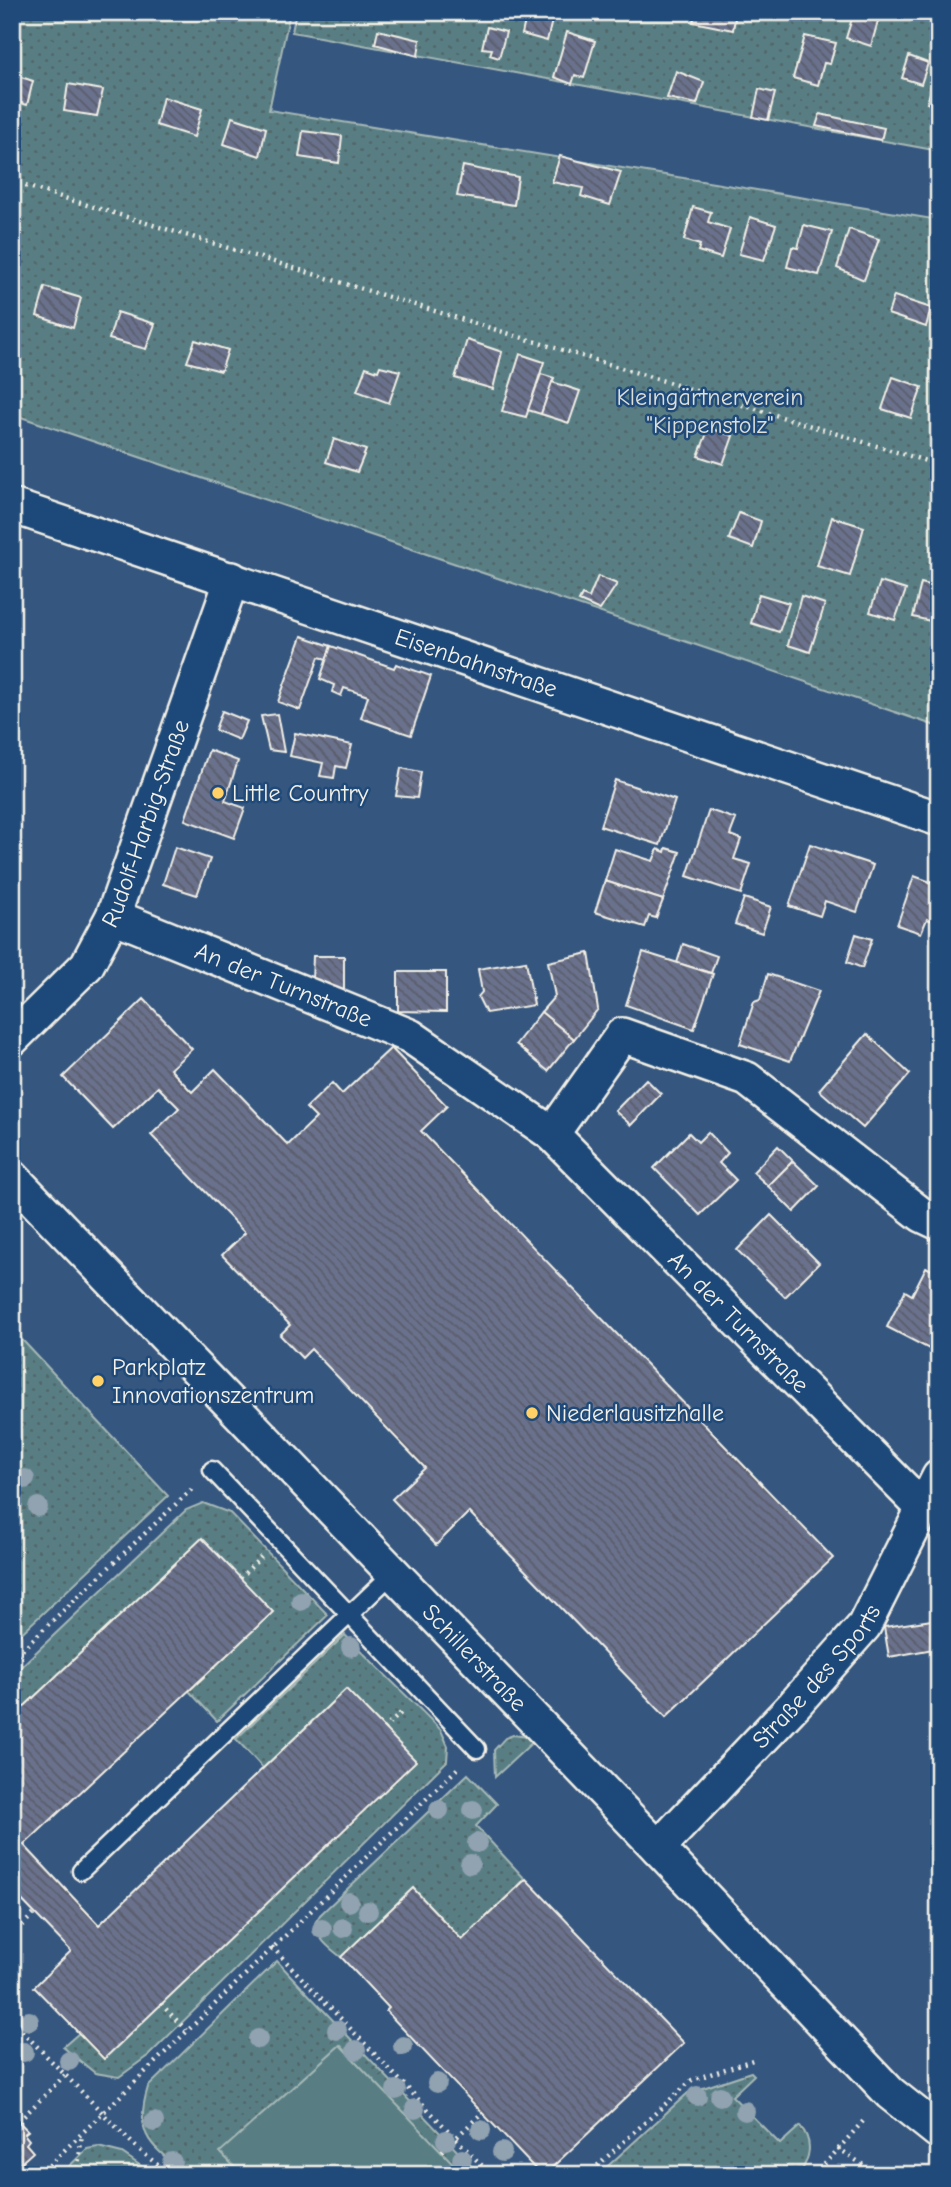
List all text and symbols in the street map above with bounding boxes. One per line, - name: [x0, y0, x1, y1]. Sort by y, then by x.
- park label: Kleingärtnerverein "Kippenstolz": [616, 383, 804, 439]
- street label: Eisenbahnstraße: [391, 622, 561, 703]
- street label: Rudolf-Harbig-Straße: [96, 716, 195, 932]
- place label: Little Country: [232, 779, 369, 807]
- marker: Little Country: [210, 785, 226, 801]
- street label: An der Turnstraße: [191, 937, 376, 1033]
- street label: An der Turnstraße: [663, 1246, 815, 1399]
- place label: Parkplatz Innovationszentrum: [112, 1353, 314, 1409]
- marker: Parkplatz Innovationszentrum: [90, 1373, 106, 1389]
- place label: Niederlausitzhalle: [546, 1399, 724, 1427]
- marker: Niederlausitzhalle: [524, 1405, 540, 1421]
- street label: Schillerstraße: [417, 1598, 533, 1717]
- street label: Straße des Sports: [746, 1600, 886, 1754]

